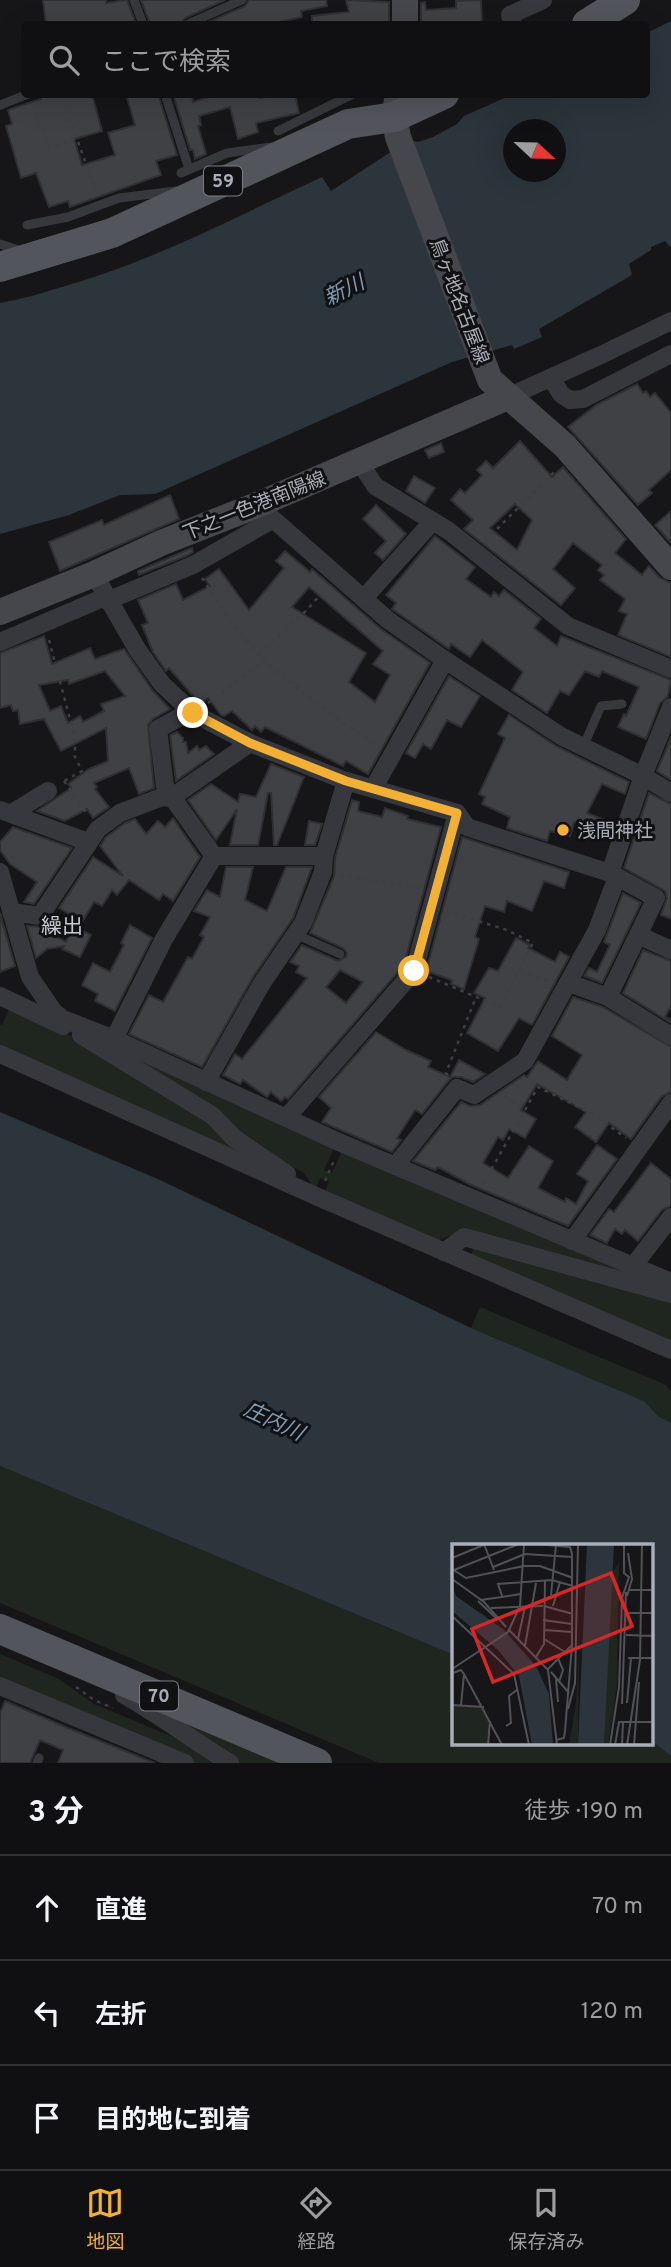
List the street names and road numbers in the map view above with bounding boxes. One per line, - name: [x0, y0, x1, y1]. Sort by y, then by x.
- road number: 59: [204, 166, 242, 196]
- street label: 鳥ヶ地名古屋線: [423, 235, 493, 368]
- street label: 下之一色港南陽線: [180, 467, 330, 546]
- road number: 70: [140, 1681, 178, 1710]

